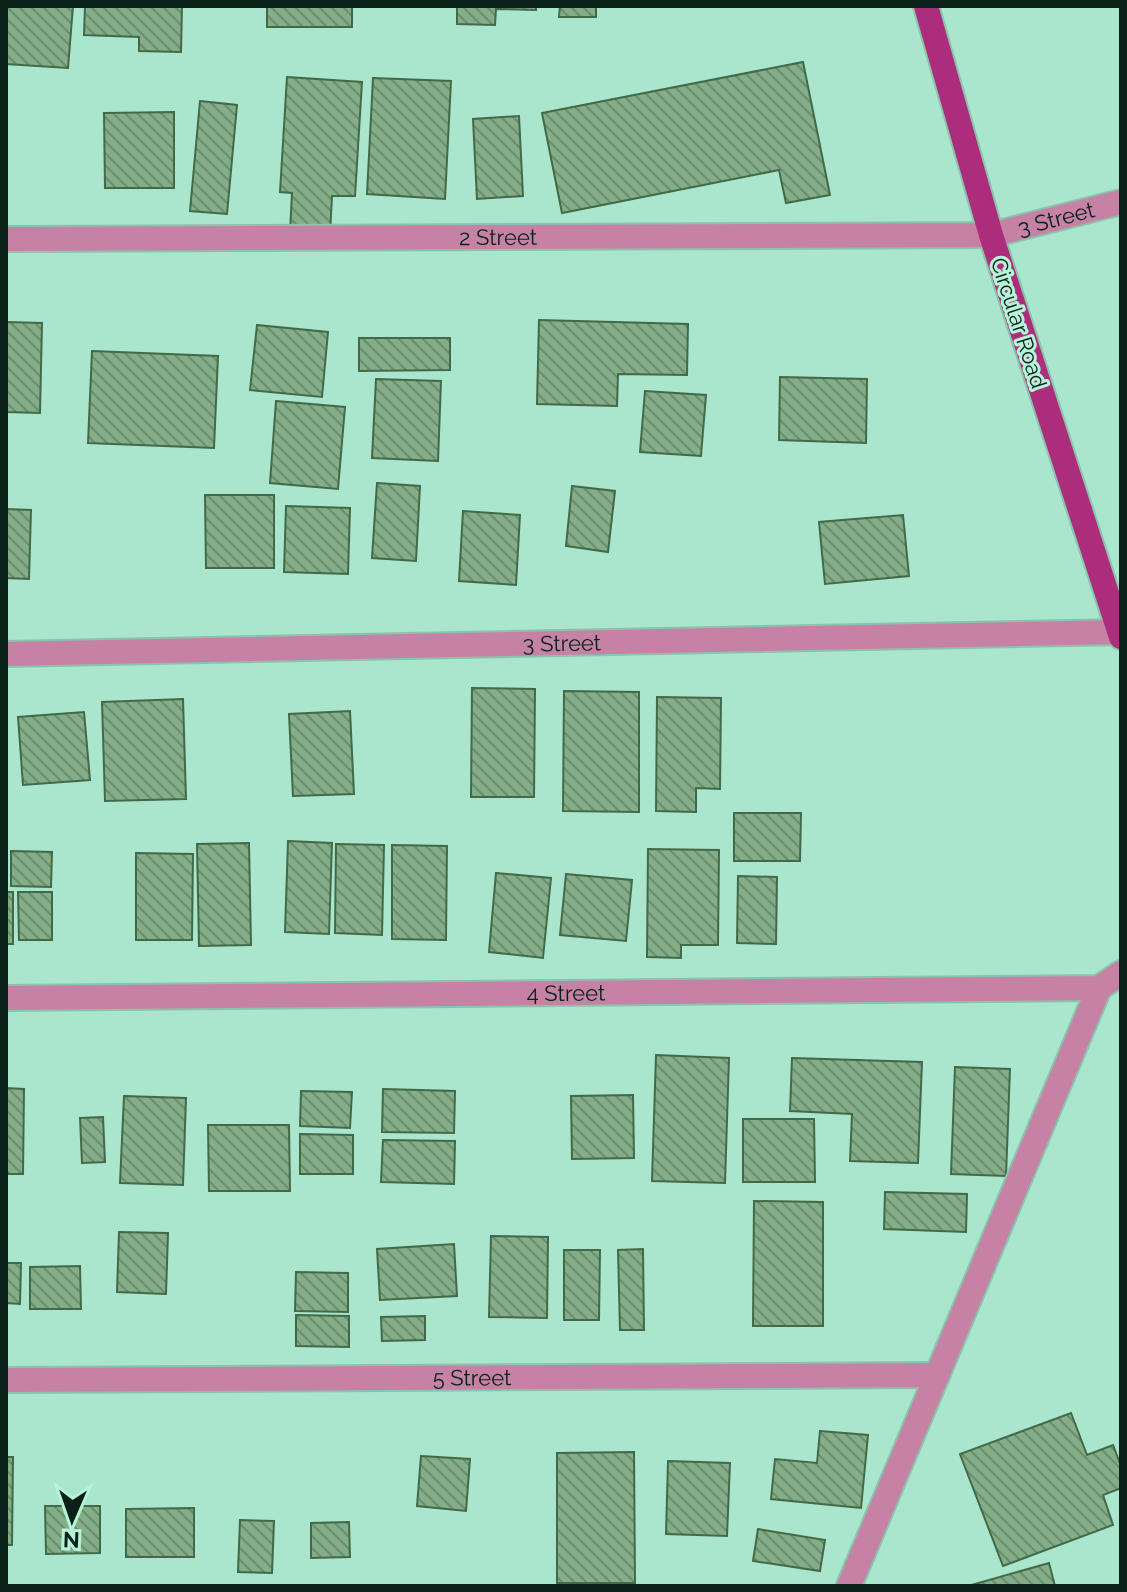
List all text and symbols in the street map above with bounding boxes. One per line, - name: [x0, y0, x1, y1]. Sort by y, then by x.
- street label: 3 Street: [1015, 196, 1098, 241]
- street label: 2 Street: [459, 224, 538, 250]
- street label: Circular Road: [986, 254, 1052, 392]
- street label: 3 Street: [522, 629, 602, 657]
- street label: 4 Street: [527, 980, 606, 1006]
- street label: 5 Street: [433, 1364, 512, 1391]
- north arrow: [32, 1480, 112, 1560]
- text: N: [62, 1527, 80, 1553]

